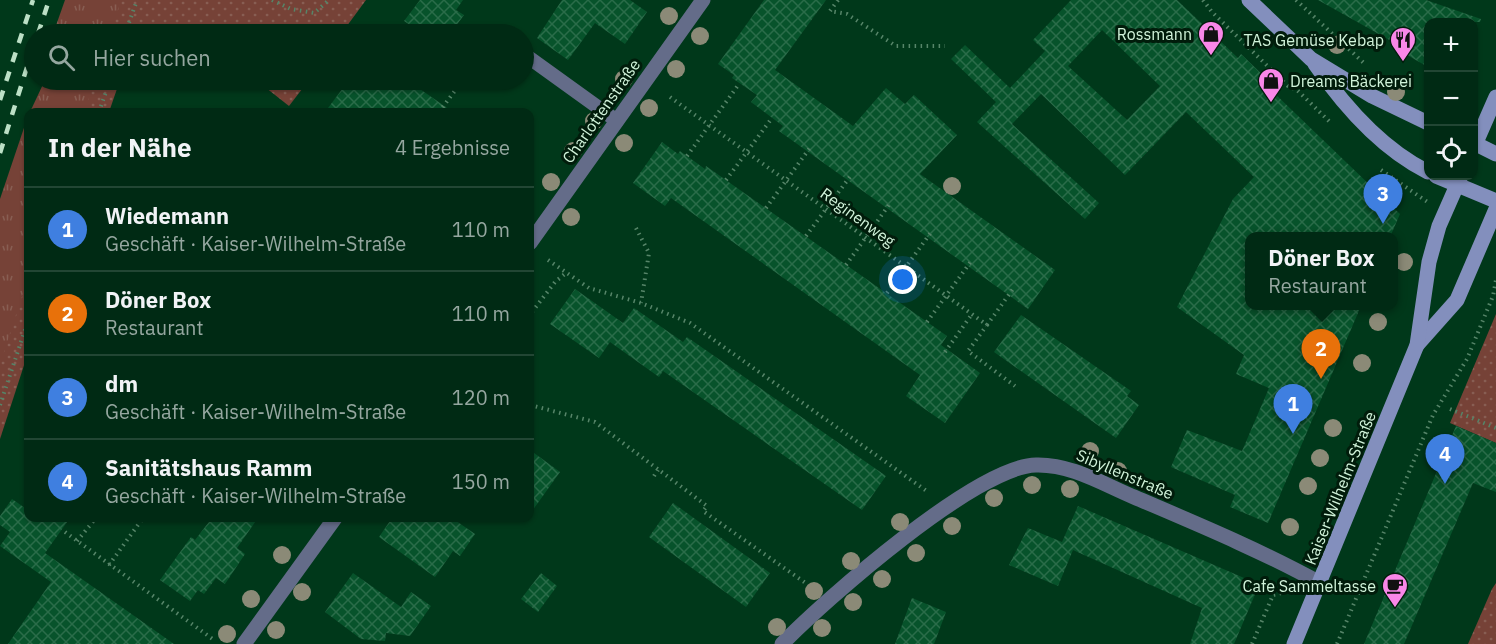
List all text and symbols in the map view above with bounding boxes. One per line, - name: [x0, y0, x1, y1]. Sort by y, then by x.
- map controls: [1424, 18, 1478, 180]
- button: +: [1424, 18, 1478, 72]
- shop icon: Rossmann: [1196, 19, 1226, 57]
- search box: [24, 24, 534, 90]
- place label: Rossmann: [1117, 24, 1192, 44]
- restaurant icon: TAS Gemüse Kebap: [1388, 25, 1418, 63]
- place label: TAS Gemüse Kebap: [1244, 30, 1384, 50]
- icon: search: [45, 41, 78, 74]
- text: Hier suchen: [93, 43, 211, 72]
- street label: Charlottenstraße: [558, 55, 644, 167]
- shop icon: Dreams Bäckerei: [1256, 66, 1286, 104]
- place label: Dreams Bäckerei: [1290, 71, 1412, 91]
- button: −: [1424, 72, 1478, 126]
- button: locate: [1424, 126, 1478, 180]
- text: In der Nähe: [48, 130, 192, 164]
- text: 4 Ergebnisse: [395, 134, 510, 161]
- pin: 3: [1364, 174, 1402, 224]
- street label: Reginenweg: [817, 183, 900, 251]
- text: Wiedemann: [105, 201, 229, 230]
- text: 1: [62, 216, 74, 243]
- text: 110 m: [452, 216, 510, 243]
- text: Geschäft · Kaiser-Wilhelm-Straße: [105, 230, 406, 257]
- popup: [1245, 232, 1398, 310]
- text: Döner Box: [1268, 243, 1375, 272]
- your location: [888, 265, 917, 294]
- text: Restaurant: [1268, 272, 1367, 299]
- text: Döner Box: [105, 285, 211, 314]
- text: 2: [62, 300, 74, 327]
- text: 110 m: [452, 300, 510, 327]
- text: Restaurant: [105, 314, 203, 341]
- pin: 2: [1302, 330, 1340, 379]
- text: dm: [105, 369, 138, 398]
- text: 3: [62, 384, 74, 411]
- text: 120 m: [452, 384, 510, 411]
- pin: 1: [1274, 384, 1312, 434]
- text: Geschäft · Kaiser-Wilhelm-Straße: [105, 398, 406, 425]
- street label: Kaiser-Wilhelm-Straße: [1300, 408, 1380, 568]
- pin: 4: [1426, 434, 1464, 484]
- street label: Sibyllenstraße: [1073, 445, 1177, 504]
- text: Sanitätshaus Ramm: [105, 453, 312, 482]
- text: 4: [62, 468, 74, 495]
- text: 150 m: [452, 468, 510, 495]
- text: Geschäft · Kaiser-Wilhelm-Straße: [105, 482, 406, 509]
- cafe icon: Cafe Sammeltasse: [1380, 571, 1410, 609]
- place label: Cafe Sammeltasse: [1243, 576, 1376, 596]

